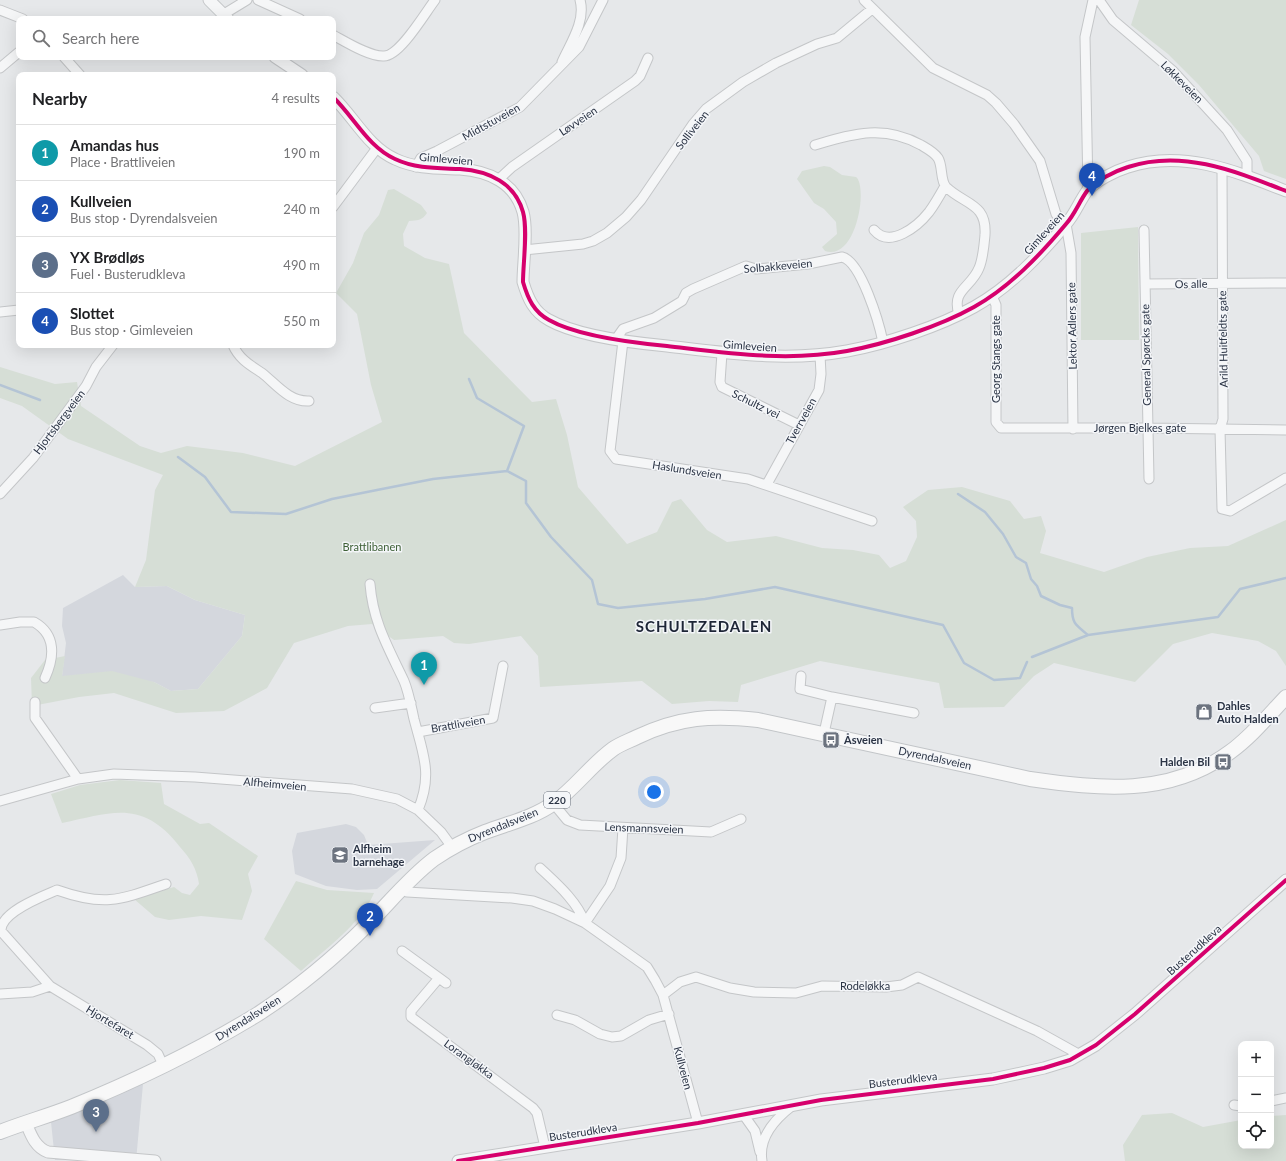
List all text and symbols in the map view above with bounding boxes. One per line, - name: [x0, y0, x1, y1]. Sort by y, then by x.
- search box: [16, 16, 336, 60]
- icon: search: [30, 27, 52, 49]
- text: Search here: [62, 29, 139, 47]
- street label: Løkkeveien: [1159, 58, 1206, 105]
- text: Nearby: [32, 88, 87, 109]
- text: 4 results: [272, 90, 320, 106]
- street label: Midtstuveien: [460, 100, 522, 143]
- street label: Løvveien: [556, 103, 599, 138]
- street label: Solliveien: [672, 108, 711, 152]
- text: Amandas hus: [70, 136, 159, 154]
- text: 1: [41, 145, 49, 161]
- text: 190 m: [283, 145, 320, 161]
- street label: Gimleveien: [419, 150, 473, 167]
- text: Place · Brattliveien: [70, 154, 175, 170]
- pin: 4: [1079, 163, 1105, 196]
- text: Kullveien: [70, 192, 132, 210]
- text: 2: [41, 201, 49, 217]
- text: 240 m: [283, 201, 320, 217]
- street label: Gimleveien: [1021, 208, 1066, 257]
- text: Bus stop · Dyrendalsveien: [70, 210, 218, 226]
- text: YX Brødløs: [70, 248, 145, 266]
- street label: Solbakkeveien: [743, 256, 813, 275]
- text: 3: [41, 257, 49, 273]
- text: 490 m: [283, 257, 320, 273]
- text: Fuel · Busterudkleva: [70, 266, 185, 282]
- street label: Os alle: [1174, 277, 1208, 290]
- street label: Lektor Adlers gate: [1064, 282, 1079, 370]
- street label: Arild Huitfeldts gate: [1215, 290, 1230, 388]
- text: Slottet: [70, 304, 114, 322]
- street label: General Spørcks gate: [1138, 304, 1153, 406]
- text: 4: [41, 313, 49, 329]
- text: 550 m: [283, 313, 320, 329]
- street label: Georg Stangs gate: [989, 315, 1002, 403]
- text: Bus stop · Gimleveien: [70, 322, 193, 338]
- street label: Gimleveien: [723, 337, 777, 354]
- street label: Schultz vei: [730, 386, 783, 421]
- street label: Hjortsbergveien: [30, 387, 87, 457]
- street label: Tverrveien: [783, 395, 819, 446]
- street label: Jørgen Bjelkes gate: [1094, 421, 1186, 434]
- street label: Haslundsveien: [651, 458, 723, 481]
- park label: Brattlibanen: [343, 540, 401, 553]
- district label: SCHULTZEDALEN: [636, 617, 772, 635]
- pin: 1: [411, 652, 437, 685]
- place label: Dahles Auto Halden: [1216, 699, 1279, 725]
- shop icon: Dahles Auto Halden: [1194, 702, 1214, 722]
- street label: Brattliveien: [430, 712, 486, 735]
- bus stop icon: Åsveien: [821, 730, 841, 750]
- place label: Åsveien: [843, 733, 883, 746]
- street label: Dyrendalsveien: [897, 743, 973, 772]
- bus stop icon: Halden Bil: [1213, 752, 1233, 772]
- place label: Halden Bil: [1160, 755, 1210, 768]
- street label: Alfheimveien: [243, 774, 307, 793]
- your location: [644, 782, 664, 802]
- road number: 220: [544, 792, 570, 808]
- street label: Dyrendalsveien: [466, 805, 540, 845]
- street label: Lensmannsveien: [604, 820, 684, 835]
- place label: Alfheim barnehage: [352, 842, 405, 868]
- school or university icon: Alfheim barnehage: [330, 845, 350, 865]
- pin: 2: [357, 903, 383, 936]
- street label: Busterudkleva: [1164, 922, 1224, 977]
- street label: Rodeløkka: [840, 979, 890, 992]
- street label: Dyrendalsveien: [213, 992, 283, 1043]
- street label: Hjortefaret: [84, 1002, 137, 1041]
- street label: Lorangløkka: [442, 1036, 497, 1081]
- map controls: [1238, 1041, 1274, 1149]
- button: +: [1238, 1041, 1274, 1077]
- street label: Kullveien: [671, 1045, 695, 1091]
- street label: Busterudkleva: [868, 1069, 938, 1090]
- button: −: [1238, 1077, 1274, 1113]
- pin: 3: [83, 1099, 109, 1132]
- button: locate: [1238, 1113, 1274, 1149]
- street label: Busterudkleva: [548, 1120, 618, 1143]

